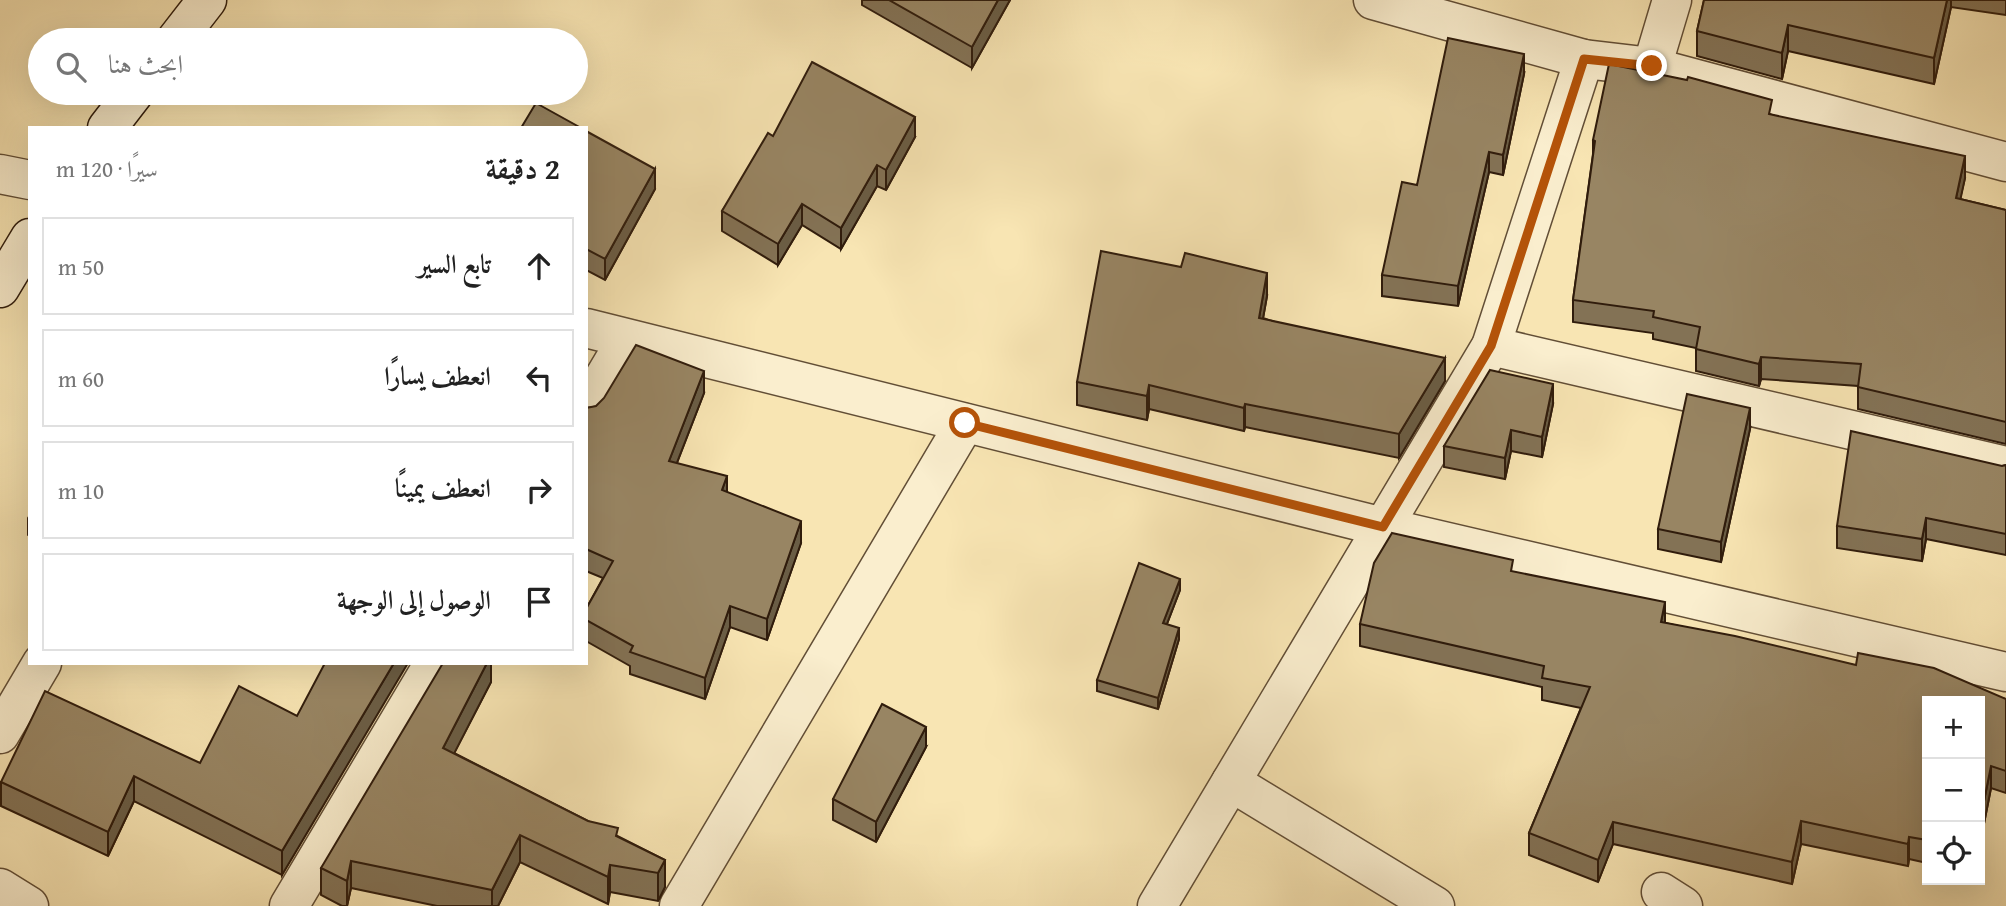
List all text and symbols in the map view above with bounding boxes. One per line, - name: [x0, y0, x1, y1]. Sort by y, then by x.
- search box: [28, 28, 588, 105]
- text: ابحث هنا: [108, 44, 183, 83]
- icon: search: [52, 48, 90, 86]
- route end: [1636, 50, 1667, 81]
- text: 2 دقيقة: [485, 146, 560, 190]
- text: سيرًا · 120 m: [56, 152, 158, 185]
- text: تابع السير: [417, 244, 491, 283]
- icon: ahead: [520, 247, 558, 285]
- text: 50 m: [58, 250, 104, 283]
- text: انعطف يسارًا: [384, 356, 491, 395]
- icon: left: [520, 359, 558, 397]
- text: 60 m: [58, 362, 104, 395]
- route start: [949, 407, 980, 438]
- text: انعطف يمينًا: [395, 468, 491, 507]
- icon: right: [520, 471, 558, 509]
- text: 10 m: [58, 474, 104, 507]
- text: الوصول إلى الوجهة: [337, 580, 491, 619]
- icon: arrive: [520, 583, 558, 621]
- map controls: [1922, 696, 1985, 885]
- button: +: [1922, 696, 1985, 759]
- button: −: [1922, 759, 1985, 822]
- button: locate: [1922, 822, 1985, 885]

